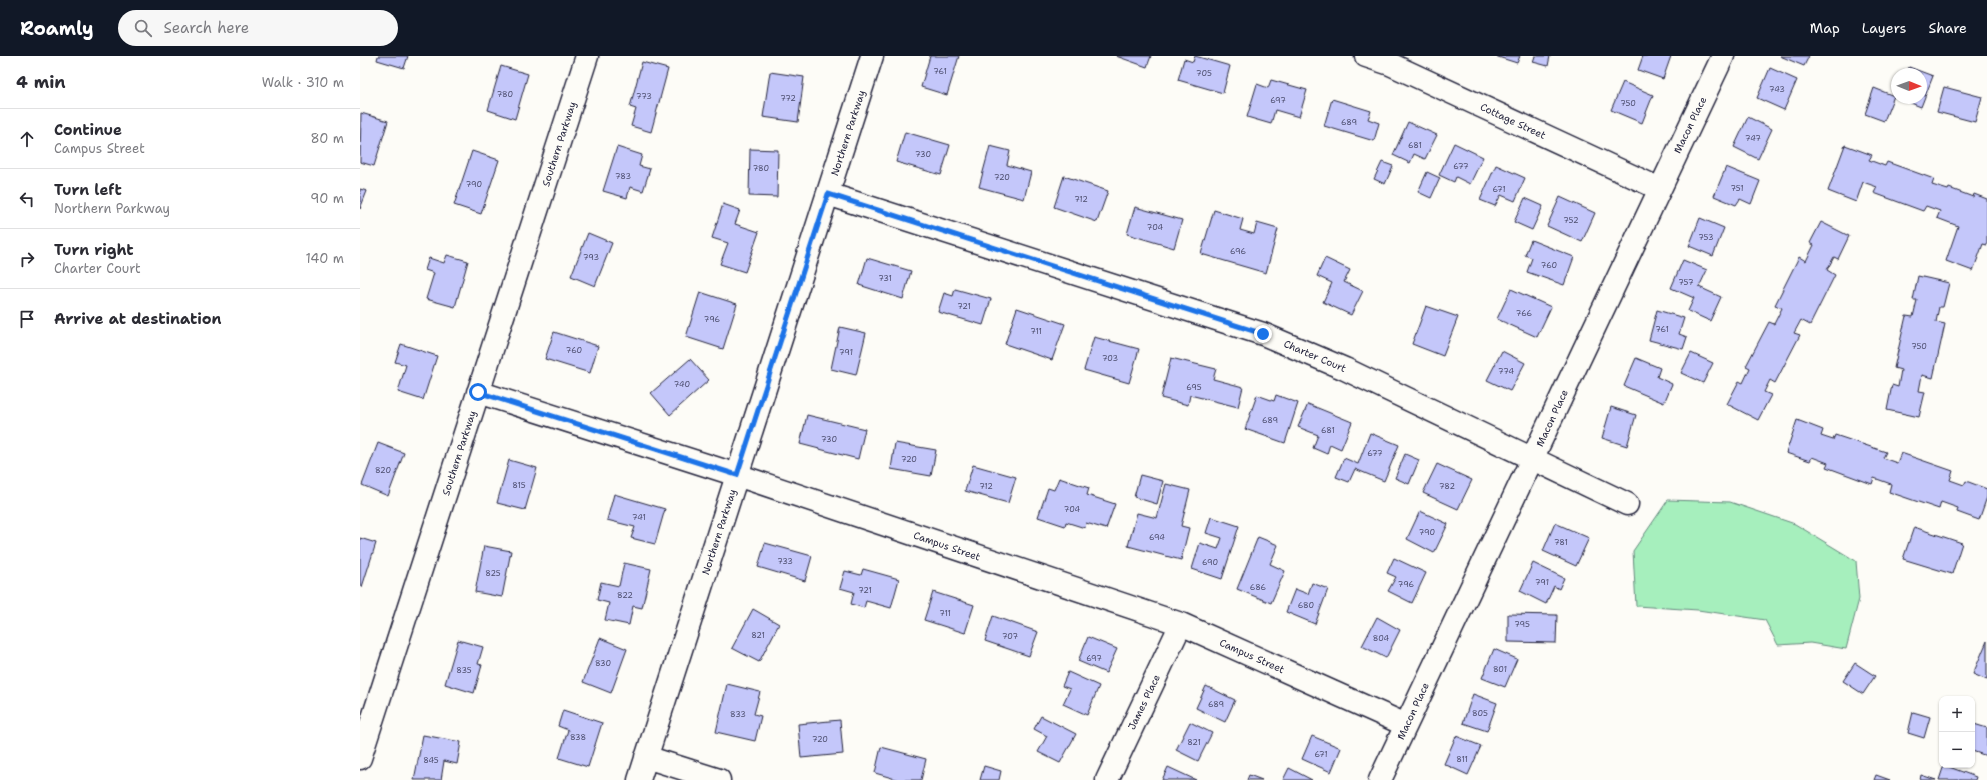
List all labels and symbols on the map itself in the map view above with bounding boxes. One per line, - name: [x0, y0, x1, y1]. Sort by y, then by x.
- house number: 761: [933, 66, 947, 77]
- house number: 705: [1196, 68, 1212, 79]
- north arrow: [1891, 68, 1927, 104]
- house number: 743: [1769, 84, 1785, 95]
- street label: Northern Parkway: [828, 88, 868, 177]
- house number: 780: [497, 89, 513, 100]
- house number: 773: [636, 91, 652, 102]
- house number: 772: [780, 93, 796, 104]
- street label: Macon Place: [1671, 94, 1710, 156]
- house number: 697: [1270, 95, 1286, 106]
- house number: 750: [1620, 98, 1636, 109]
- street label: Southern Parkway: [539, 100, 579, 188]
- street label: Cottage Street: [1478, 100, 1548, 142]
- house number: 689: [1341, 117, 1357, 128]
- house number: 747: [1745, 133, 1761, 144]
- house number: 681: [1408, 140, 1422, 151]
- house number: 730: [915, 149, 931, 160]
- house number: 677: [1453, 161, 1469, 172]
- house number: 780: [753, 163, 769, 174]
- house number: 783: [615, 171, 631, 182]
- house number: 720: [994, 172, 1010, 183]
- house number: 790: [466, 179, 482, 190]
- house number: 751: [1730, 183, 1744, 194]
- house number: 671: [1492, 184, 1506, 195]
- house number: 712: [1074, 194, 1088, 205]
- house number: 752: [1563, 215, 1579, 226]
- house number: 704: [1147, 222, 1164, 233]
- house number: 753: [1698, 232, 1714, 243]
- house number: 696: [1230, 246, 1246, 257]
- house number: 793: [583, 252, 599, 263]
- house number: 760: [1541, 260, 1557, 271]
- house number: 731: [878, 273, 892, 284]
- house number: 757: [1678, 277, 1694, 288]
- house number: 721: [957, 301, 971, 312]
- house number: 766: [1516, 308, 1533, 319]
- house number: 796: [704, 314, 721, 325]
- house number: 761: [1655, 324, 1669, 335]
- route end: [1254, 325, 1272, 343]
- house number: 711: [1030, 326, 1042, 337]
- street label: Charter Court: [1282, 337, 1348, 375]
- house number: 750: [1911, 341, 1927, 352]
- house number: 760: [566, 345, 582, 356]
- house number: 791: [839, 347, 853, 358]
- house number: 703: [1102, 353, 1118, 364]
- house number: 774: [1498, 366, 1514, 377]
- house number: 740: [674, 379, 690, 390]
- house number: 695: [1186, 382, 1202, 393]
- route start: [469, 383, 487, 401]
- street label: Macon Place: [1533, 387, 1571, 449]
- street label: Southern Parkway: [439, 409, 479, 497]
- house number: 689: [1262, 415, 1278, 426]
- house number: 681: [1321, 425, 1335, 436]
- house number: 730: [821, 434, 837, 445]
- house number: 677: [1367, 448, 1383, 459]
- house number: 720: [901, 454, 917, 465]
- house number: 820: [375, 465, 391, 476]
- house number: 815: [512, 480, 526, 491]
- house number: 712: [979, 481, 993, 492]
- house number: 782: [1439, 481, 1455, 492]
- street label: Northern Parkway: [699, 487, 739, 576]
- house number: 704: [1064, 504, 1081, 515]
- house number: 741: [632, 512, 646, 523]
- house number: 790: [1419, 527, 1435, 538]
- street label: Campus Street: [912, 528, 982, 564]
- house number: 694: [1149, 532, 1165, 543]
- house number: 781: [1554, 537, 1568, 548]
- house number: 733: [777, 556, 793, 567]
- house number: 690: [1202, 557, 1218, 568]
- house number: 825: [485, 568, 501, 579]
- house number: 791: [1535, 577, 1549, 588]
- house number: 796: [1398, 579, 1415, 590]
- house number: 686: [1250, 582, 1267, 593]
- house number: 721: [858, 585, 872, 596]
- house number: 822: [617, 590, 633, 601]
- house number: 680: [1298, 600, 1314, 611]
- house number: 711: [939, 608, 951, 619]
- house number: 795: [1514, 619, 1530, 630]
- house number: 821: [751, 630, 765, 641]
- house number: 707: [1002, 631, 1018, 642]
- house number: 804: [1373, 633, 1390, 644]
- street label: Campus Street: [1217, 636, 1287, 676]
- house number: 697: [1086, 653, 1102, 664]
- house number: 830: [595, 658, 611, 669]
- house number: 801: [1493, 664, 1507, 675]
- house number: 835: [456, 665, 472, 676]
- street label: James Place: [1125, 672, 1163, 732]
- street label: Macon Place: [1394, 680, 1432, 742]
- house number: 689: [1208, 699, 1224, 710]
- house number: 805: [1472, 708, 1488, 719]
- house number: 833: [730, 709, 746, 720]
- house number: 838: [570, 732, 586, 743]
- house number: 720: [812, 734, 828, 745]
- house number: 821: [1187, 737, 1201, 748]
- house number: 671: [1314, 749, 1328, 760]
- house number: 811: [1456, 754, 1468, 765]
- house number: 845: [423, 755, 439, 766]

